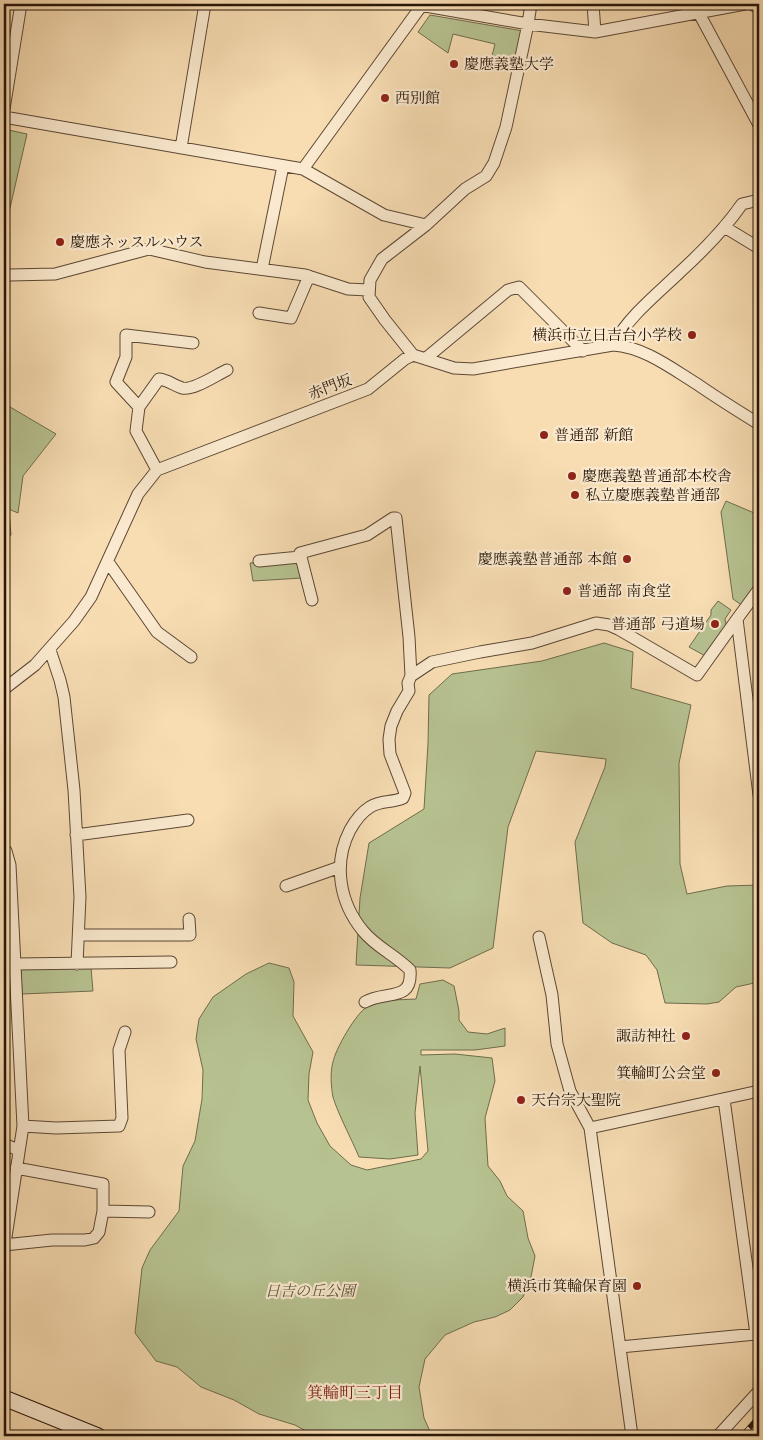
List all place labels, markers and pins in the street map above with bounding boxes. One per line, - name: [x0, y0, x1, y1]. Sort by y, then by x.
- place label: 慶應義塾大学: [464, 56, 554, 73]
- marker: 慶應義塾大学: [448, 58, 460, 70]
- place label: 西別館: [395, 90, 440, 107]
- marker: 西別館: [379, 92, 391, 104]
- place label: 慶應ネッスルハウス: [70, 234, 204, 251]
- marker: 慶應ネッスルハウス: [54, 236, 66, 248]
- place label: 横浜市立日吉台小学校: [532, 327, 682, 344]
- marker: 横浜市立日吉台小学校: [686, 329, 698, 341]
- place label: 普通部 新館: [554, 427, 633, 444]
- marker: 普通部 新館: [538, 429, 550, 441]
- place label: 慶應義塾普通部本校舎: [582, 468, 732, 485]
- marker: 慶應義塾普通部本校舎: [566, 470, 578, 482]
- place label: 私立慶應義塾普通部: [585, 487, 720, 504]
- marker: 私立慶應義塾普通部: [569, 489, 581, 501]
- place label: 慶應義塾普通部 本館: [478, 551, 617, 568]
- marker: 慶應義塾普通部 本館: [621, 553, 633, 565]
- place label: 普通部 南食堂: [577, 583, 671, 600]
- marker: 普通部 南食堂: [561, 585, 573, 597]
- place label: 普通部 弓道場: [611, 616, 705, 633]
- marker: 普通部 弓道場: [709, 618, 721, 630]
- place label: 諏訪神社: [616, 1028, 676, 1045]
- marker: 諏訪神社: [680, 1030, 692, 1042]
- place label: 箕輪町公会堂: [616, 1065, 706, 1082]
- marker: 箕輪町公会堂: [710, 1067, 722, 1079]
- place label: 天台宗大聖院: [531, 1092, 621, 1109]
- marker: 天台宗大聖院: [515, 1094, 527, 1106]
- place label: 横浜市箕輪保育園: [507, 1278, 627, 1295]
- marker: 横浜市箕輪保育園: [631, 1280, 643, 1292]

